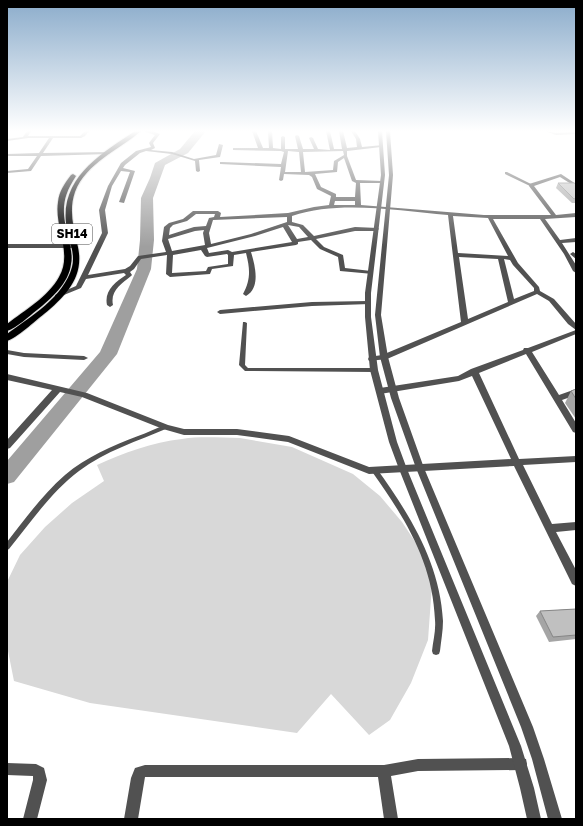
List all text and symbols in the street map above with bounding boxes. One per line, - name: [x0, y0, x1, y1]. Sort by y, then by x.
- road number: SH14: [52, 224, 92, 244]

